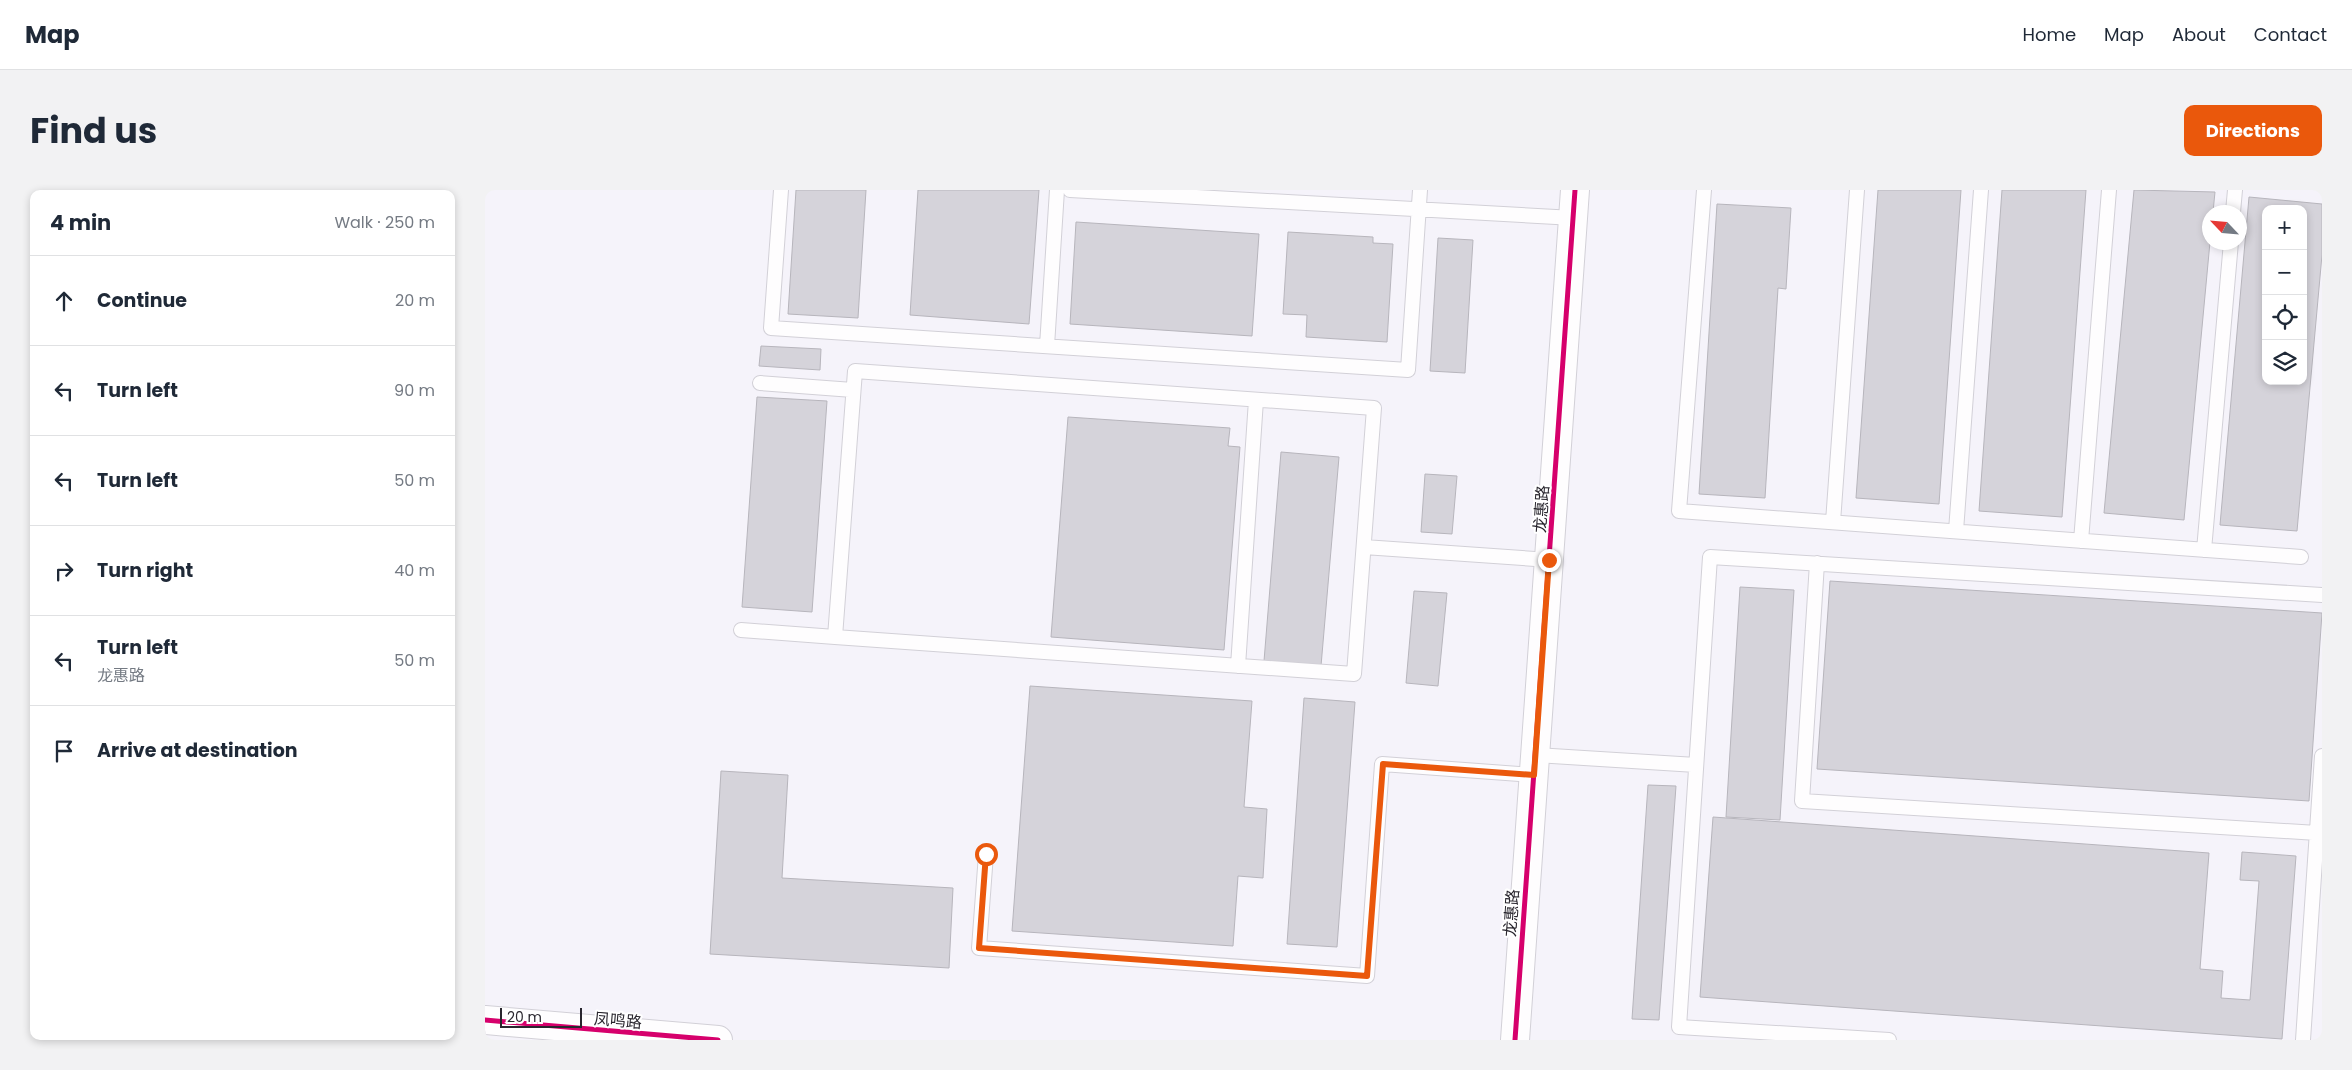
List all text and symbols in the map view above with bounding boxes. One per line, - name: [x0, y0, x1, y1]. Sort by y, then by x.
- text: Map: [25, 18, 80, 51]
- text: Home: [2022, 22, 2076, 47]
- text: Map: [2104, 22, 2144, 47]
- text: About: [2172, 22, 2226, 47]
- text: Contact: [2254, 22, 2327, 47]
- button: Directions: [2184, 105, 2322, 156]
- text: Find us: [30, 106, 157, 155]
- north arrow: [2202, 205, 2247, 250]
- map controls: [2262, 205, 2307, 385]
- button: +: [2262, 205, 2307, 250]
- text: 4 min: [50, 208, 111, 237]
- text: Walk · 250 m: [334, 211, 435, 234]
- button: −: [2262, 250, 2307, 295]
- icon: ahead: [50, 287, 78, 315]
- text: Continue: [97, 287, 187, 314]
- text: 20 m: [395, 289, 435, 312]
- button: locate: [2262, 295, 2307, 340]
- button: layers: [2262, 340, 2307, 385]
- icon: left: [50, 377, 78, 405]
- text: Turn left: [97, 377, 178, 404]
- text: 90 m: [394, 379, 435, 402]
- icon: left: [50, 467, 78, 495]
- text: Turn left: [97, 467, 178, 494]
- text: 50 m: [394, 469, 435, 492]
- street label: 龙惠路: [1528, 484, 1555, 534]
- route end: [1538, 549, 1561, 572]
- icon: right: [50, 557, 78, 585]
- text: Turn right: [97, 557, 193, 584]
- text: 40 m: [394, 559, 435, 582]
- text: Turn left: [97, 634, 178, 661]
- icon: left: [50, 647, 78, 675]
- text: 50 m: [394, 649, 435, 672]
- text: 龙惠路: [97, 664, 145, 687]
- icon: arrive: [50, 737, 78, 765]
- text: Arrive at destination: [97, 737, 298, 764]
- route start: [975, 843, 998, 866]
- street label: 龙惠路: [1498, 888, 1525, 938]
- scale bar: [500, 1005, 583, 1028]
- text: 20 m: [507, 1007, 542, 1027]
- street label: 凤鸣路: [593, 1007, 643, 1034]

